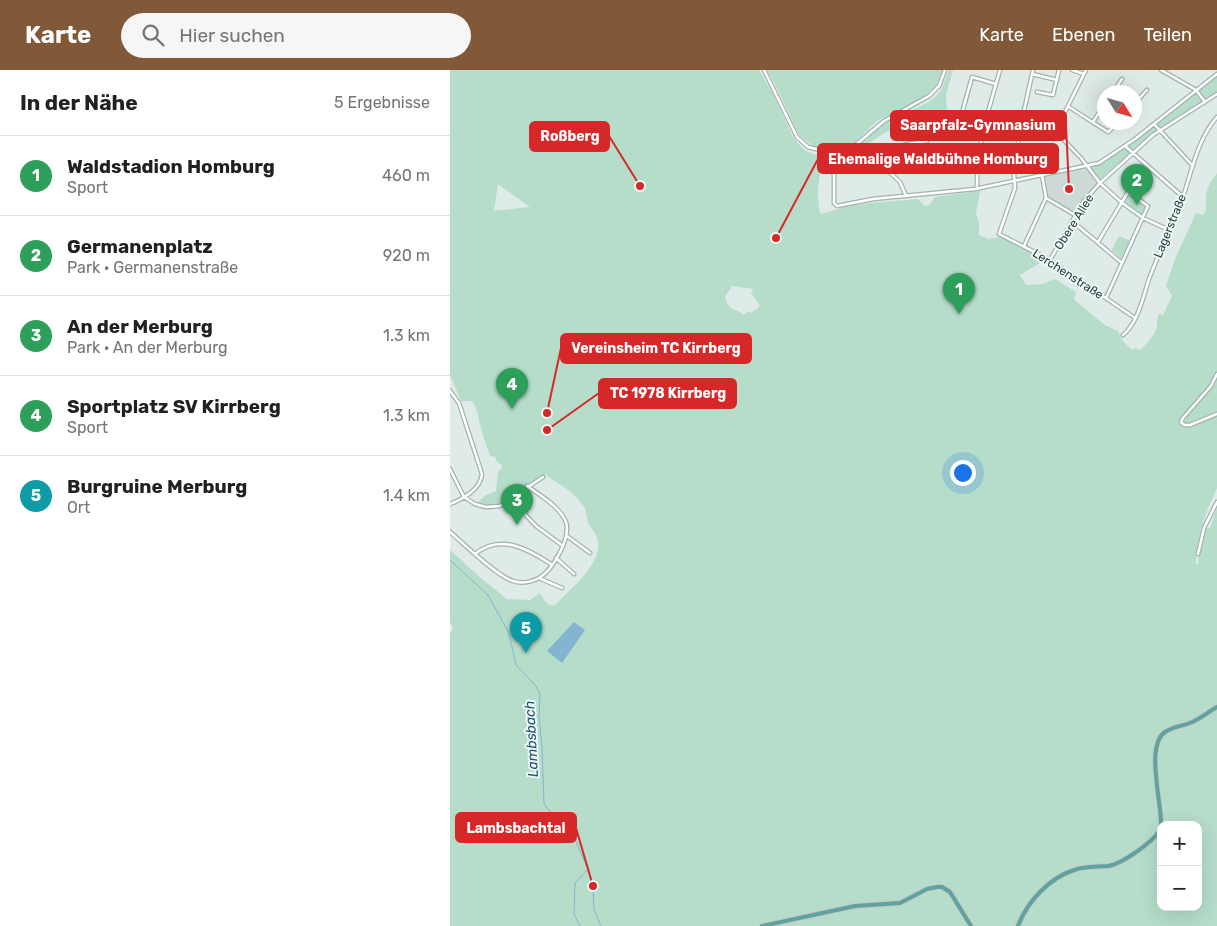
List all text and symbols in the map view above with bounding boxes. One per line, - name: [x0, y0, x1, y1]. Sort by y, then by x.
- search box: [121, 13, 471, 58]
- text: Karte: [25, 21, 91, 49]
- icon: search: [139, 21, 167, 49]
- text: Hier suchen: [179, 24, 285, 47]
- text: Karte: [979, 24, 1024, 46]
- text: Ebenen: [1052, 24, 1116, 46]
- text: Teilen: [1144, 24, 1192, 46]
- north arrow: [1097, 85, 1142, 130]
- text: In der Nähe: [20, 90, 138, 115]
- text: 5 Ergebnisse: [334, 93, 430, 112]
- callout: Saarpfalz-Gymnasium: [891, 111, 1066, 140]
- text: Saarpfalz-Gymnasium: [900, 117, 1056, 134]
- callout: Roßberg: [530, 122, 609, 151]
- text: Roßberg: [540, 128, 600, 145]
- callout: Ehemalige Waldbühne Homburg: [818, 144, 1058, 173]
- text: Ehemalige Waldbühne Homburg: [828, 151, 1048, 168]
- text: Waldstadion Homburg: [67, 155, 275, 178]
- pin: 2: [1121, 164, 1153, 205]
- text: 1: [32, 166, 40, 185]
- text: 460 m: [382, 166, 430, 185]
- text: Sport: [67, 178, 108, 197]
- street label: Obere Allee: [1051, 191, 1097, 252]
- street label: Lagerstraße: [1151, 192, 1189, 260]
- text: Germanenplatz: [67, 235, 213, 258]
- text: 2: [31, 246, 41, 265]
- text: 920 m: [383, 246, 430, 265]
- street label: Lerchenstraße: [1030, 246, 1106, 302]
- text: Park · Germanenstraße: [67, 258, 238, 277]
- pin: 1: [943, 273, 975, 314]
- text: An der Merburg: [67, 315, 213, 338]
- text: 3: [31, 326, 41, 345]
- text: 1.3 km: [383, 326, 430, 345]
- callout: Vereinsheim TC Kirrberg: [561, 334, 751, 363]
- text: Park · An der Merburg: [67, 338, 228, 357]
- text: Vereinsheim TC Kirrberg: [571, 340, 741, 357]
- pin: 4: [496, 368, 528, 409]
- callout: TC 1978 Kirrberg: [599, 379, 736, 408]
- text: TC 1978 Kirrberg: [610, 385, 726, 402]
- text: Sportplatz SV Kirrberg: [67, 395, 281, 418]
- text: 4: [31, 406, 41, 425]
- text: 1.3 km: [383, 406, 430, 425]
- text: Sport: [67, 418, 108, 437]
- your location: [950, 460, 976, 486]
- text: Burgruine Merburg: [67, 475, 247, 498]
- pin: 3: [501, 484, 533, 525]
- text: 5: [31, 486, 41, 505]
- text: 1.4 km: [383, 486, 430, 505]
- text: Ort: [67, 498, 90, 517]
- pin: 5: [510, 612, 542, 653]
- water label: Lambsbach: [521, 700, 542, 778]
- callout: Lambsbachtal: [456, 813, 576, 842]
- text: Lambsbachtal: [466, 820, 566, 837]
- map controls: [1157, 821, 1202, 911]
- button: +: [1157, 821, 1202, 866]
- button: −: [1157, 866, 1202, 911]

